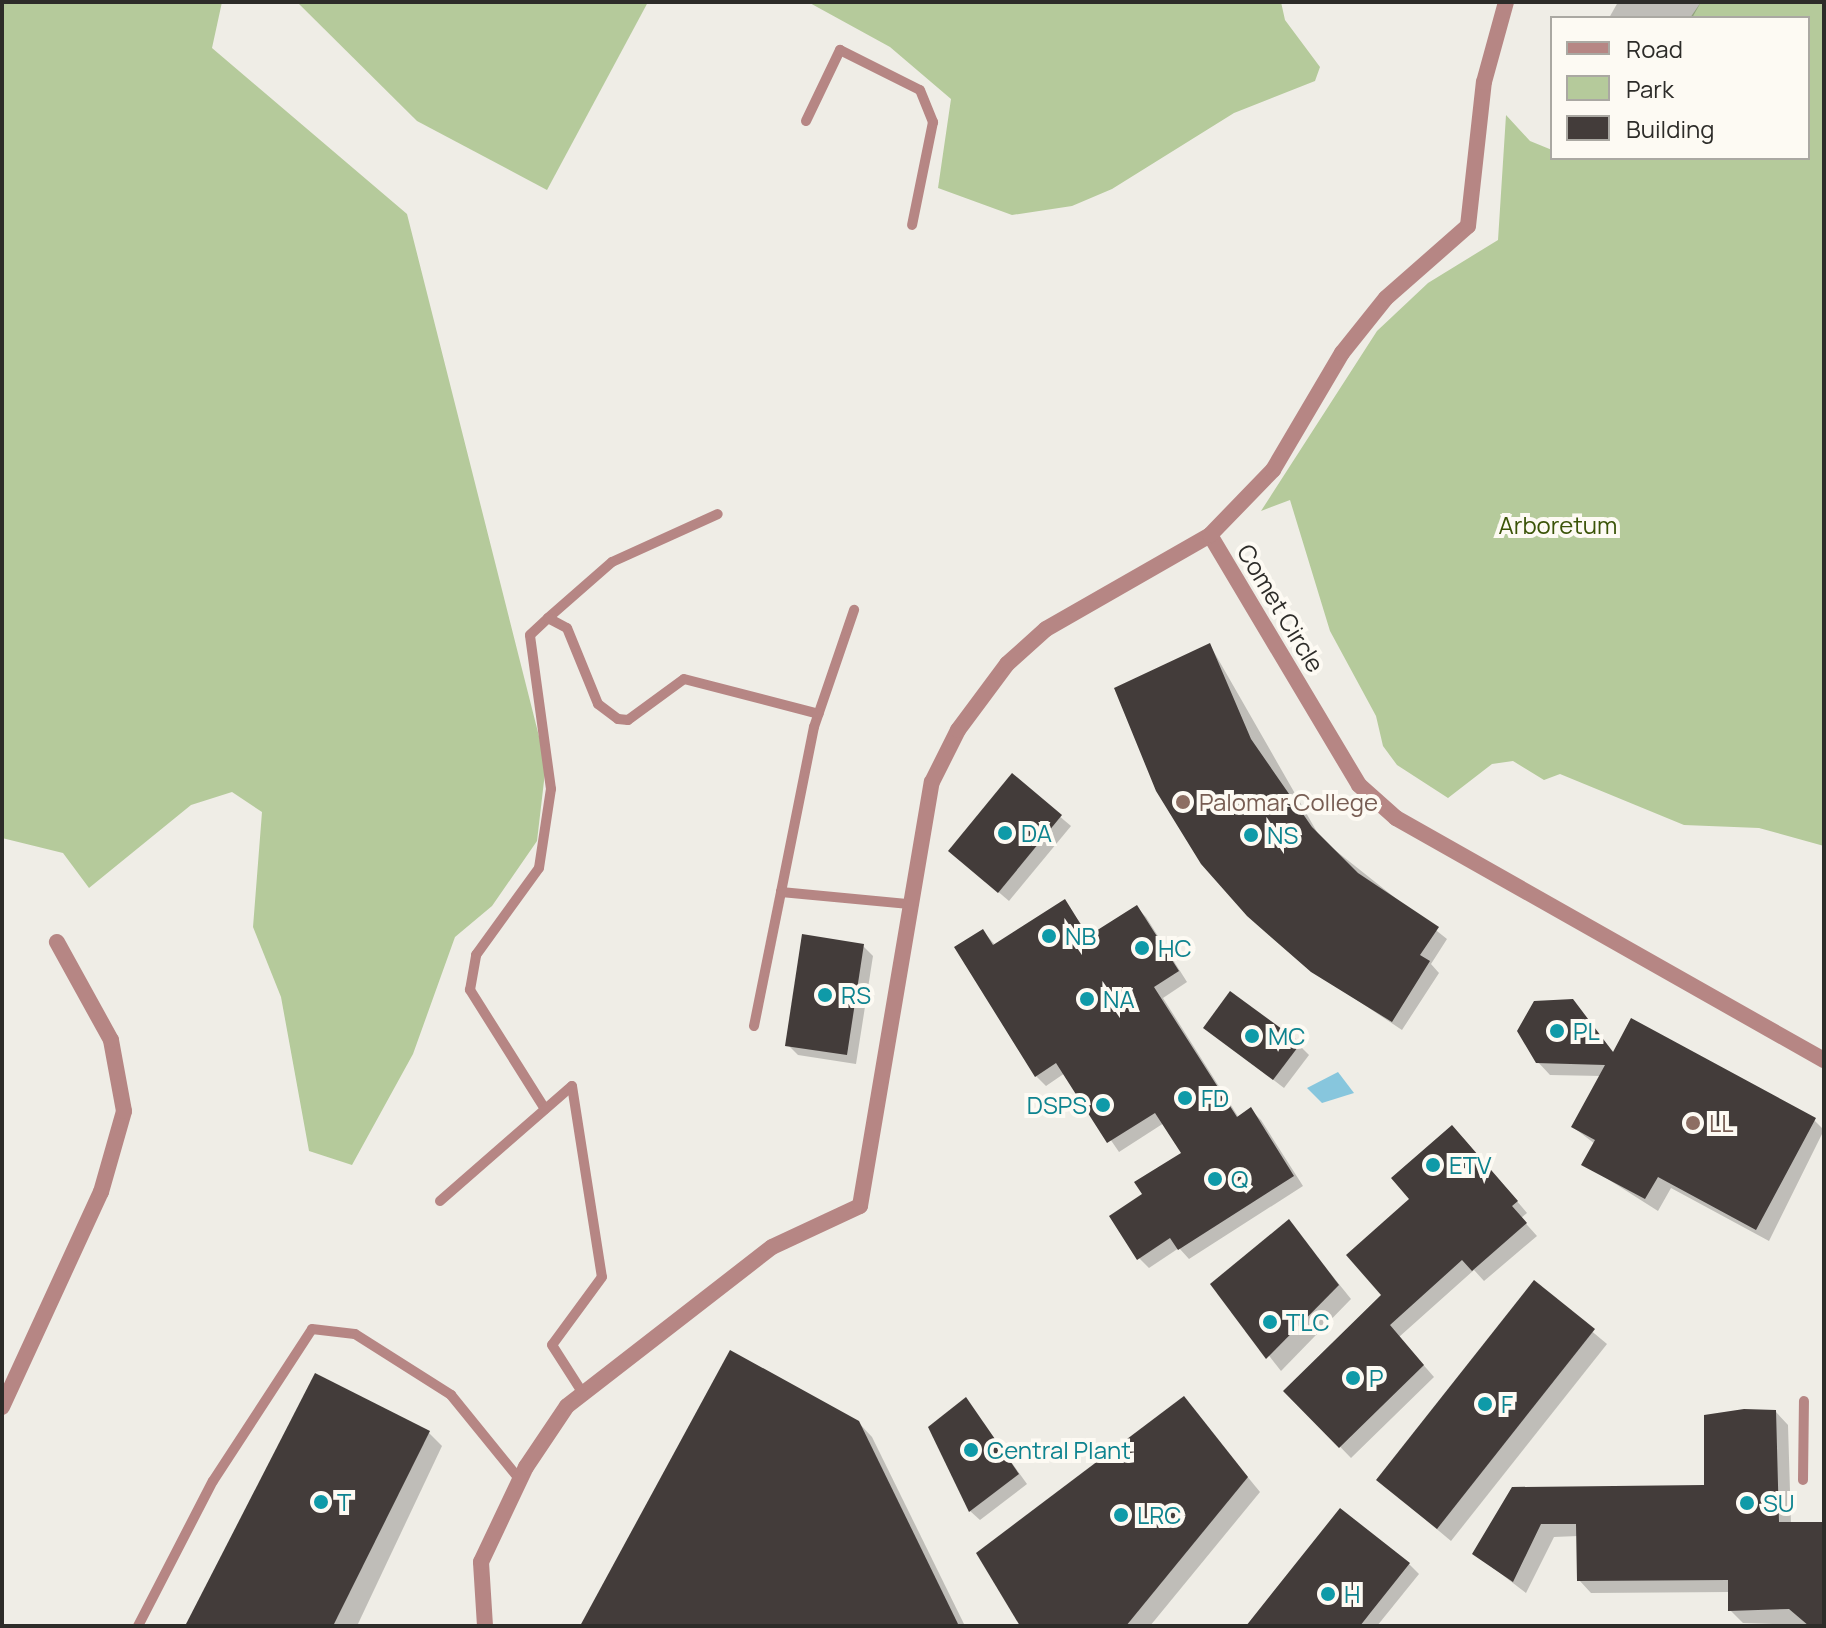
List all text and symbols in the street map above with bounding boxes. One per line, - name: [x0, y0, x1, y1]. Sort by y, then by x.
- legend: [1550, 16, 1810, 160]
- text: Road: [1626, 32, 1683, 65]
- text: Park: [1626, 72, 1674, 105]
- text: Building: [1626, 112, 1714, 145]
- park label: Arboretum: [1499, 511, 1617, 539]
- street label: Comet Circle: [1232, 539, 1330, 677]
- place label: Palomar College: [1199, 788, 1378, 816]
- marker: Palomar College: [1174, 793, 1192, 811]
- place label: DA: [1021, 819, 1052, 847]
- place label: NS: [1267, 821, 1298, 849]
- marker: DA: [996, 824, 1014, 842]
- marker: NS: [1242, 826, 1260, 844]
- place label: NB: [1065, 922, 1096, 950]
- marker: NB: [1040, 927, 1058, 945]
- place label: HC: [1158, 934, 1192, 962]
- marker: HC: [1133, 939, 1151, 957]
- place label: RS: [841, 981, 871, 1009]
- place label: NA: [1103, 985, 1135, 1013]
- marker: RS: [816, 986, 834, 1004]
- marker: NA: [1078, 990, 1096, 1008]
- place label: PL: [1573, 1017, 1600, 1045]
- place label: MC: [1268, 1022, 1305, 1050]
- marker: PL: [1548, 1022, 1566, 1040]
- marker: MC: [1243, 1027, 1261, 1045]
- place label: FD: [1201, 1084, 1229, 1112]
- marker: FD: [1176, 1089, 1194, 1107]
- place label: DSPS: [1027, 1091, 1087, 1119]
- marker: DSPS: [1094, 1096, 1112, 1114]
- place label: LL: [1709, 1109, 1734, 1137]
- marker: LL: [1684, 1114, 1702, 1132]
- place label: ETV: [1449, 1151, 1491, 1179]
- marker: ETV: [1424, 1156, 1442, 1174]
- place label: Q: [1231, 1165, 1248, 1193]
- marker: Q: [1206, 1170, 1224, 1188]
- place label: TLC: [1286, 1308, 1330, 1336]
- marker: TLC: [1261, 1313, 1279, 1331]
- place label: P: [1369, 1364, 1383, 1392]
- marker: P: [1344, 1369, 1362, 1387]
- place label: F: [1501, 1390, 1513, 1418]
- marker: F: [1476, 1395, 1494, 1413]
- place label: Central Plant: [987, 1436, 1131, 1464]
- marker: Central Plant: [962, 1441, 980, 1459]
- place label: T: [337, 1488, 351, 1516]
- place label: SU: [1763, 1489, 1795, 1517]
- marker: T: [312, 1493, 330, 1511]
- marker: SU: [1738, 1494, 1756, 1512]
- place label: LRC: [1137, 1501, 1181, 1529]
- marker: LRC: [1112, 1506, 1130, 1524]
- place label: H: [1344, 1580, 1360, 1608]
- marker: H: [1319, 1585, 1337, 1603]

